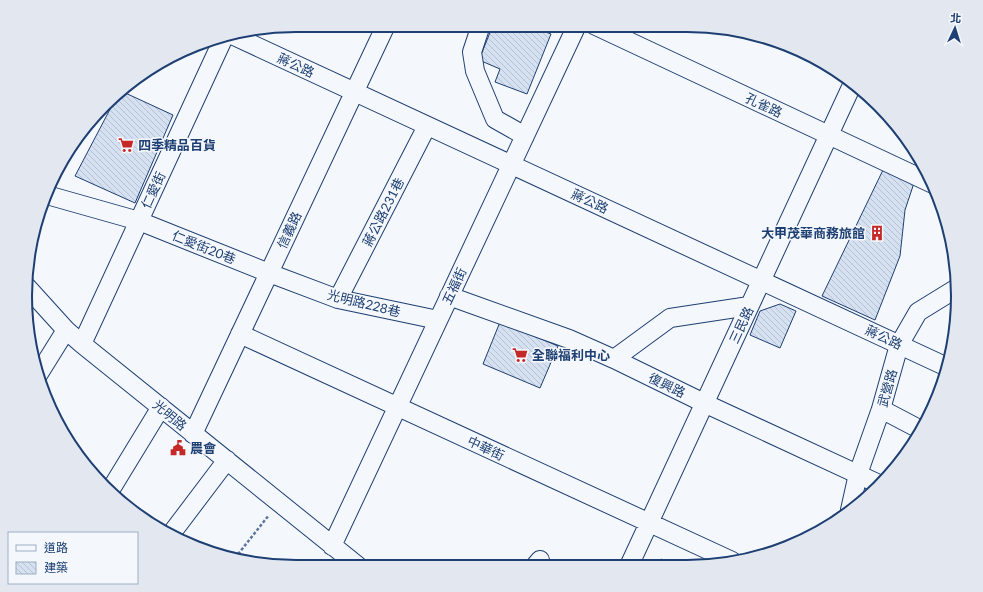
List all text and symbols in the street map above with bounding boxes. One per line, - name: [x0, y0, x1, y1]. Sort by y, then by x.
- north arrow: [935, 8, 975, 48]
- text: 北: [950, 11, 962, 24]
- street label: 蔣公路: [275, 50, 317, 80]
- street label: 孔雀路: [743, 90, 785, 120]
- supermarket icon: 四季精品百貨: [117, 136, 135, 154]
- place label: 四季精品百貨: [138, 137, 216, 153]
- street label: 仁愛街: [138, 169, 168, 211]
- street label: 蔣公路231巷: [359, 175, 407, 249]
- street label: 蔣公路: [569, 186, 611, 216]
- street label: 信義路: [274, 209, 304, 251]
- building icon: 大甲茂華商務旅館: [868, 224, 886, 242]
- place label: 大甲茂華商務旅館: [761, 225, 865, 241]
- street label: 仁愛街20巷: [170, 227, 238, 267]
- street label: 五福街: [439, 265, 469, 307]
- street label: 光明路228巷: [326, 286, 402, 320]
- street label: 三民路: [726, 304, 756, 346]
- street label: 蔣公路: [863, 322, 905, 352]
- supermarket icon: 全聯福利中心: [511, 346, 529, 364]
- place label: 全聯福利中心: [532, 347, 610, 363]
- street label: 武營路: [874, 367, 900, 409]
- street label: 復興路: [646, 369, 688, 401]
- street label: 光明路: [150, 396, 190, 434]
- street label: 中華街: [465, 433, 507, 463]
- public building icon: 農會: [169, 439, 187, 457]
- place label: 農會: [190, 440, 217, 456]
- legend: [8, 532, 138, 584]
- text: 道路: [44, 540, 68, 555]
- text: 建築: [44, 560, 68, 575]

